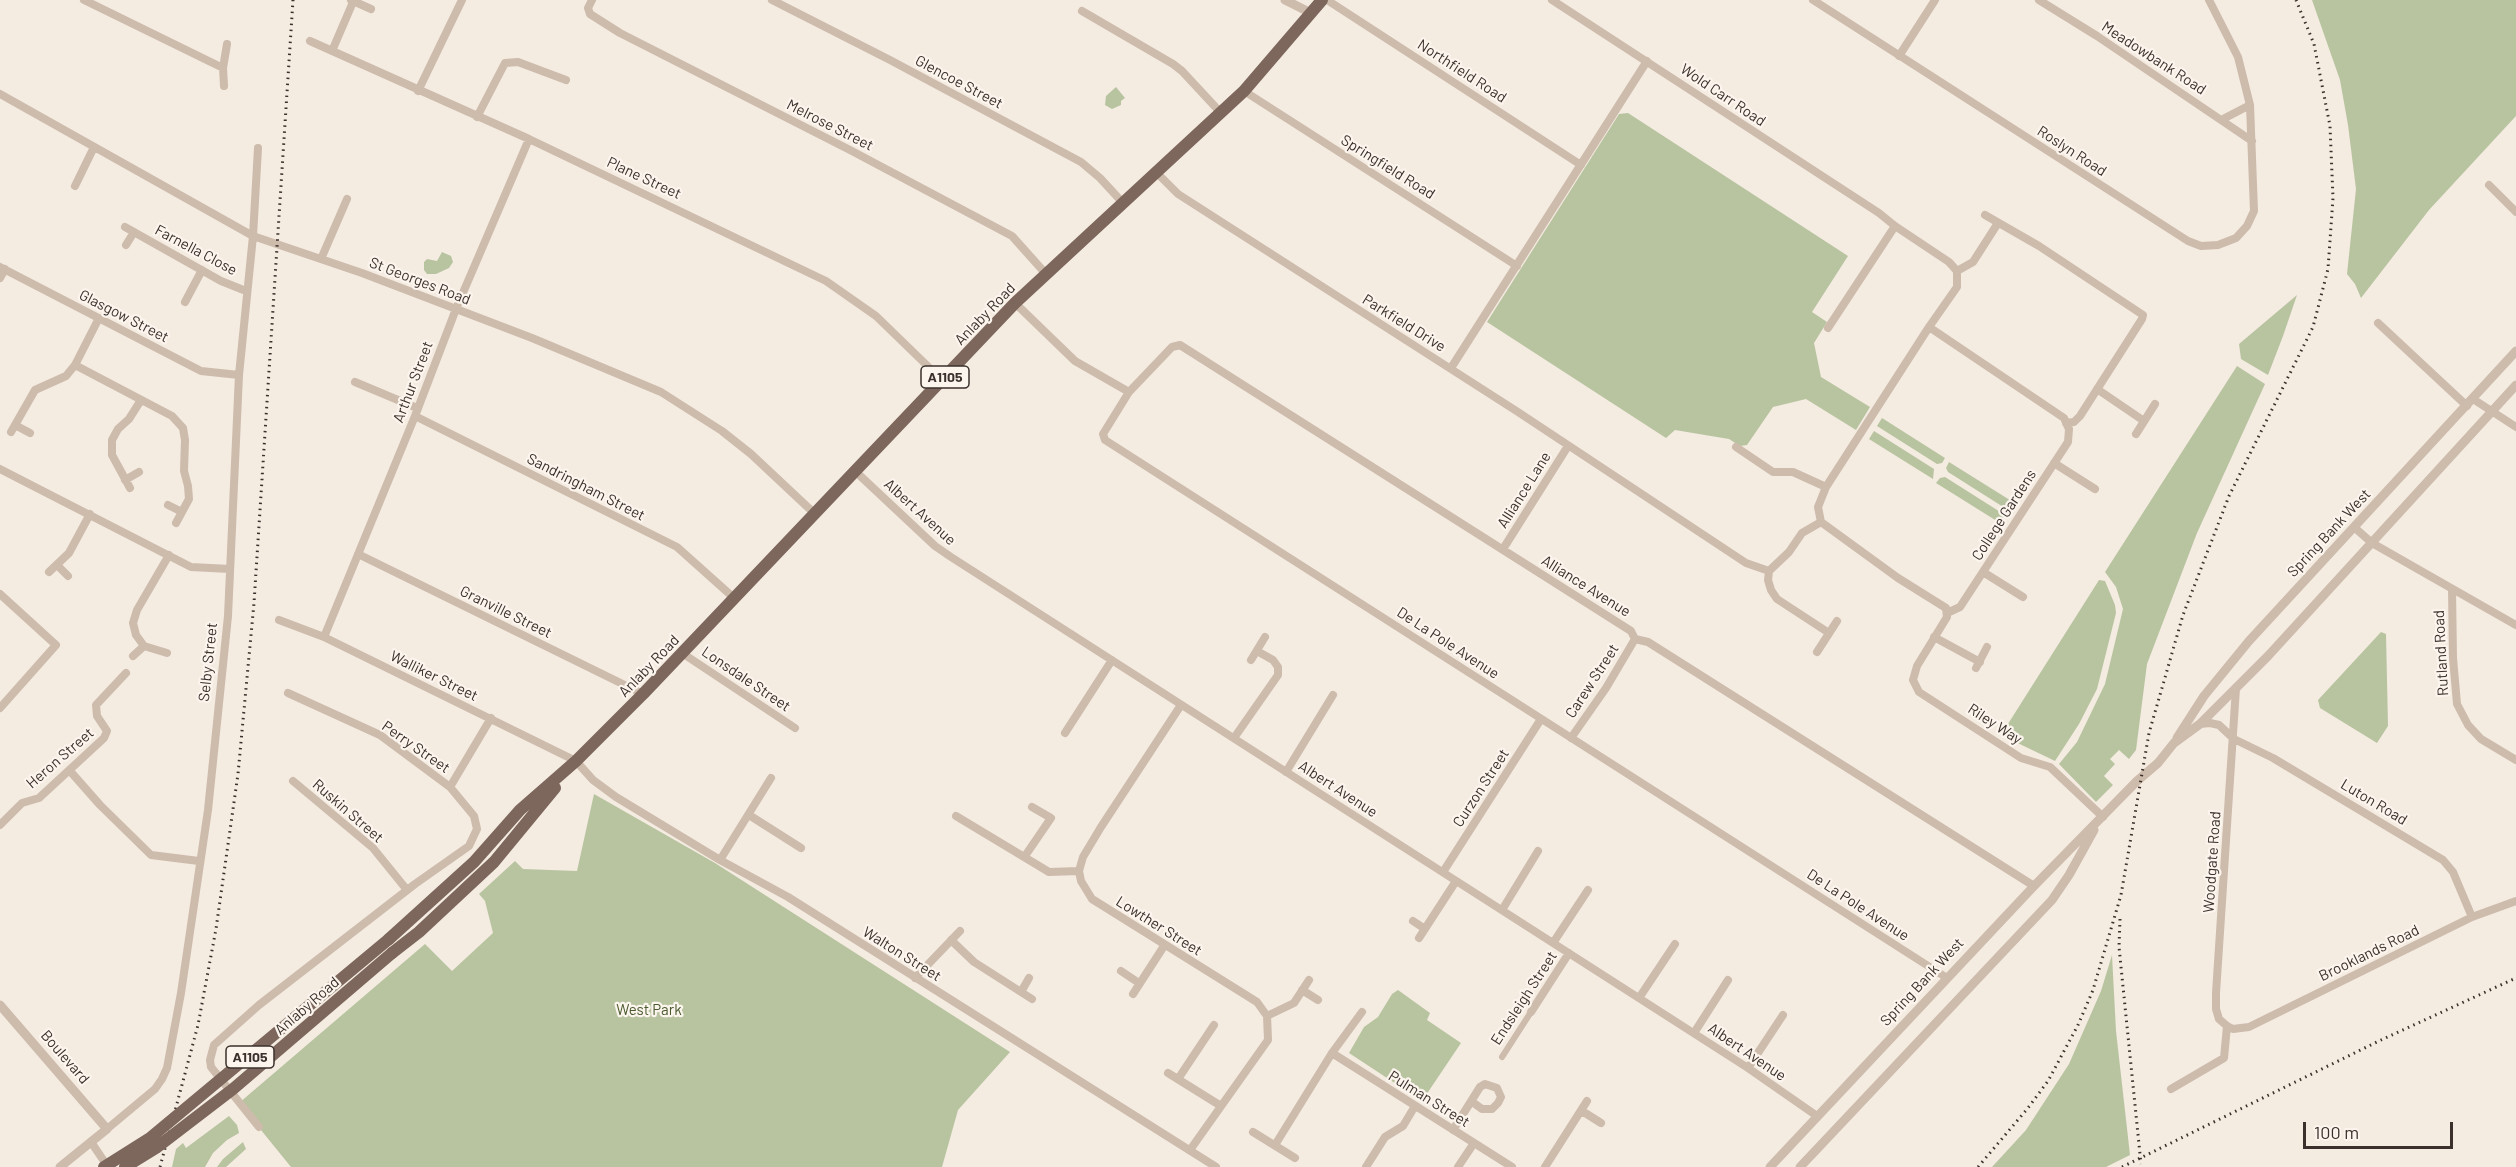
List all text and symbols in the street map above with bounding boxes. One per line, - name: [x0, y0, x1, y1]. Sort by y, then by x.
- street label: Meadowbank Road: [2098, 18, 2210, 98]
- street label: Northfield Road: [1414, 36, 1510, 106]
- street label: Glencoe Street: [912, 51, 1006, 113]
- street label: Wold Carr Road: [1677, 60, 1769, 130]
- street label: Melrose Street: [784, 95, 876, 155]
- street label: Roslyn Road: [2034, 122, 2110, 180]
- street label: Springfield Road: [1338, 131, 1438, 203]
- street label: Plane Street: [604, 153, 684, 203]
- street label: Farnella Close: [152, 221, 240, 279]
- street label: St Georges Road: [367, 253, 473, 309]
- street label: Anlaby Road: [951, 279, 1019, 349]
- street label: Glasgow Street: [76, 286, 172, 346]
- street label: Parkfield Drive: [1359, 290, 1449, 356]
- street label: Arthur Street: [389, 339, 437, 425]
- road number: A1105: [921, 366, 969, 388]
- street label: Sandringham Street: [524, 449, 648, 525]
- street label: Alliance Lane: [1493, 449, 1555, 531]
- street label: College Gardens: [1968, 466, 2040, 564]
- street label: Albert Avenue: [880, 475, 960, 549]
- street label: Spring Bank West: [2284, 485, 2374, 581]
- street label: Alliance Avenue: [1538, 551, 1634, 621]
- street label: Granville Street: [457, 582, 555, 642]
- street label: De La Pole Avenue: [1393, 603, 1503, 683]
- street label: Rutland Road: [2430, 610, 2452, 696]
- street label: Selby Street: [195, 622, 221, 702]
- street label: Anlaby Road: [615, 631, 683, 701]
- street label: Carew Street: [1561, 641, 1623, 721]
- street label: Lonsdale Street: [698, 643, 794, 715]
- street label: Walliker Street: [387, 647, 481, 705]
- street label: Riley Way: [1964, 700, 2026, 748]
- street label: Perry Street: [379, 717, 453, 777]
- street label: Heron Street: [23, 724, 97, 792]
- street label: Curzon Street: [1449, 746, 1513, 830]
- street label: Albert Avenue: [1295, 757, 1381, 821]
- street label: Ruskin Street: [309, 775, 387, 847]
- street label: Luton Road: [2338, 775, 2410, 829]
- street label: Woodgate Road: [2199, 810, 2225, 914]
- street label: De La Pole Avenue: [1803, 865, 1913, 945]
- street label: Lowther Street: [1113, 892, 1205, 960]
- street label: Brooklands Road: [2316, 921, 2422, 985]
- street label: Walton Street: [859, 923, 945, 985]
- street label: Spring Bank West: [1877, 934, 1967, 1030]
- street label: Endsleigh Street: [1487, 948, 1561, 1048]
- street label: Anlaby Road: [271, 973, 343, 1039]
- park label: West Park: [616, 1001, 682, 1019]
- street label: Albert Avenue: [1704, 1019, 1790, 1085]
- street label: Boulevard: [37, 1027, 93, 1087]
- road number: A1105: [226, 1046, 274, 1068]
- street label: Pulman Street: [1385, 1067, 1473, 1131]
- scale bar: [2306, 1110, 2456, 1148]
- text: 100 m: [2314, 1121, 2359, 1143]

